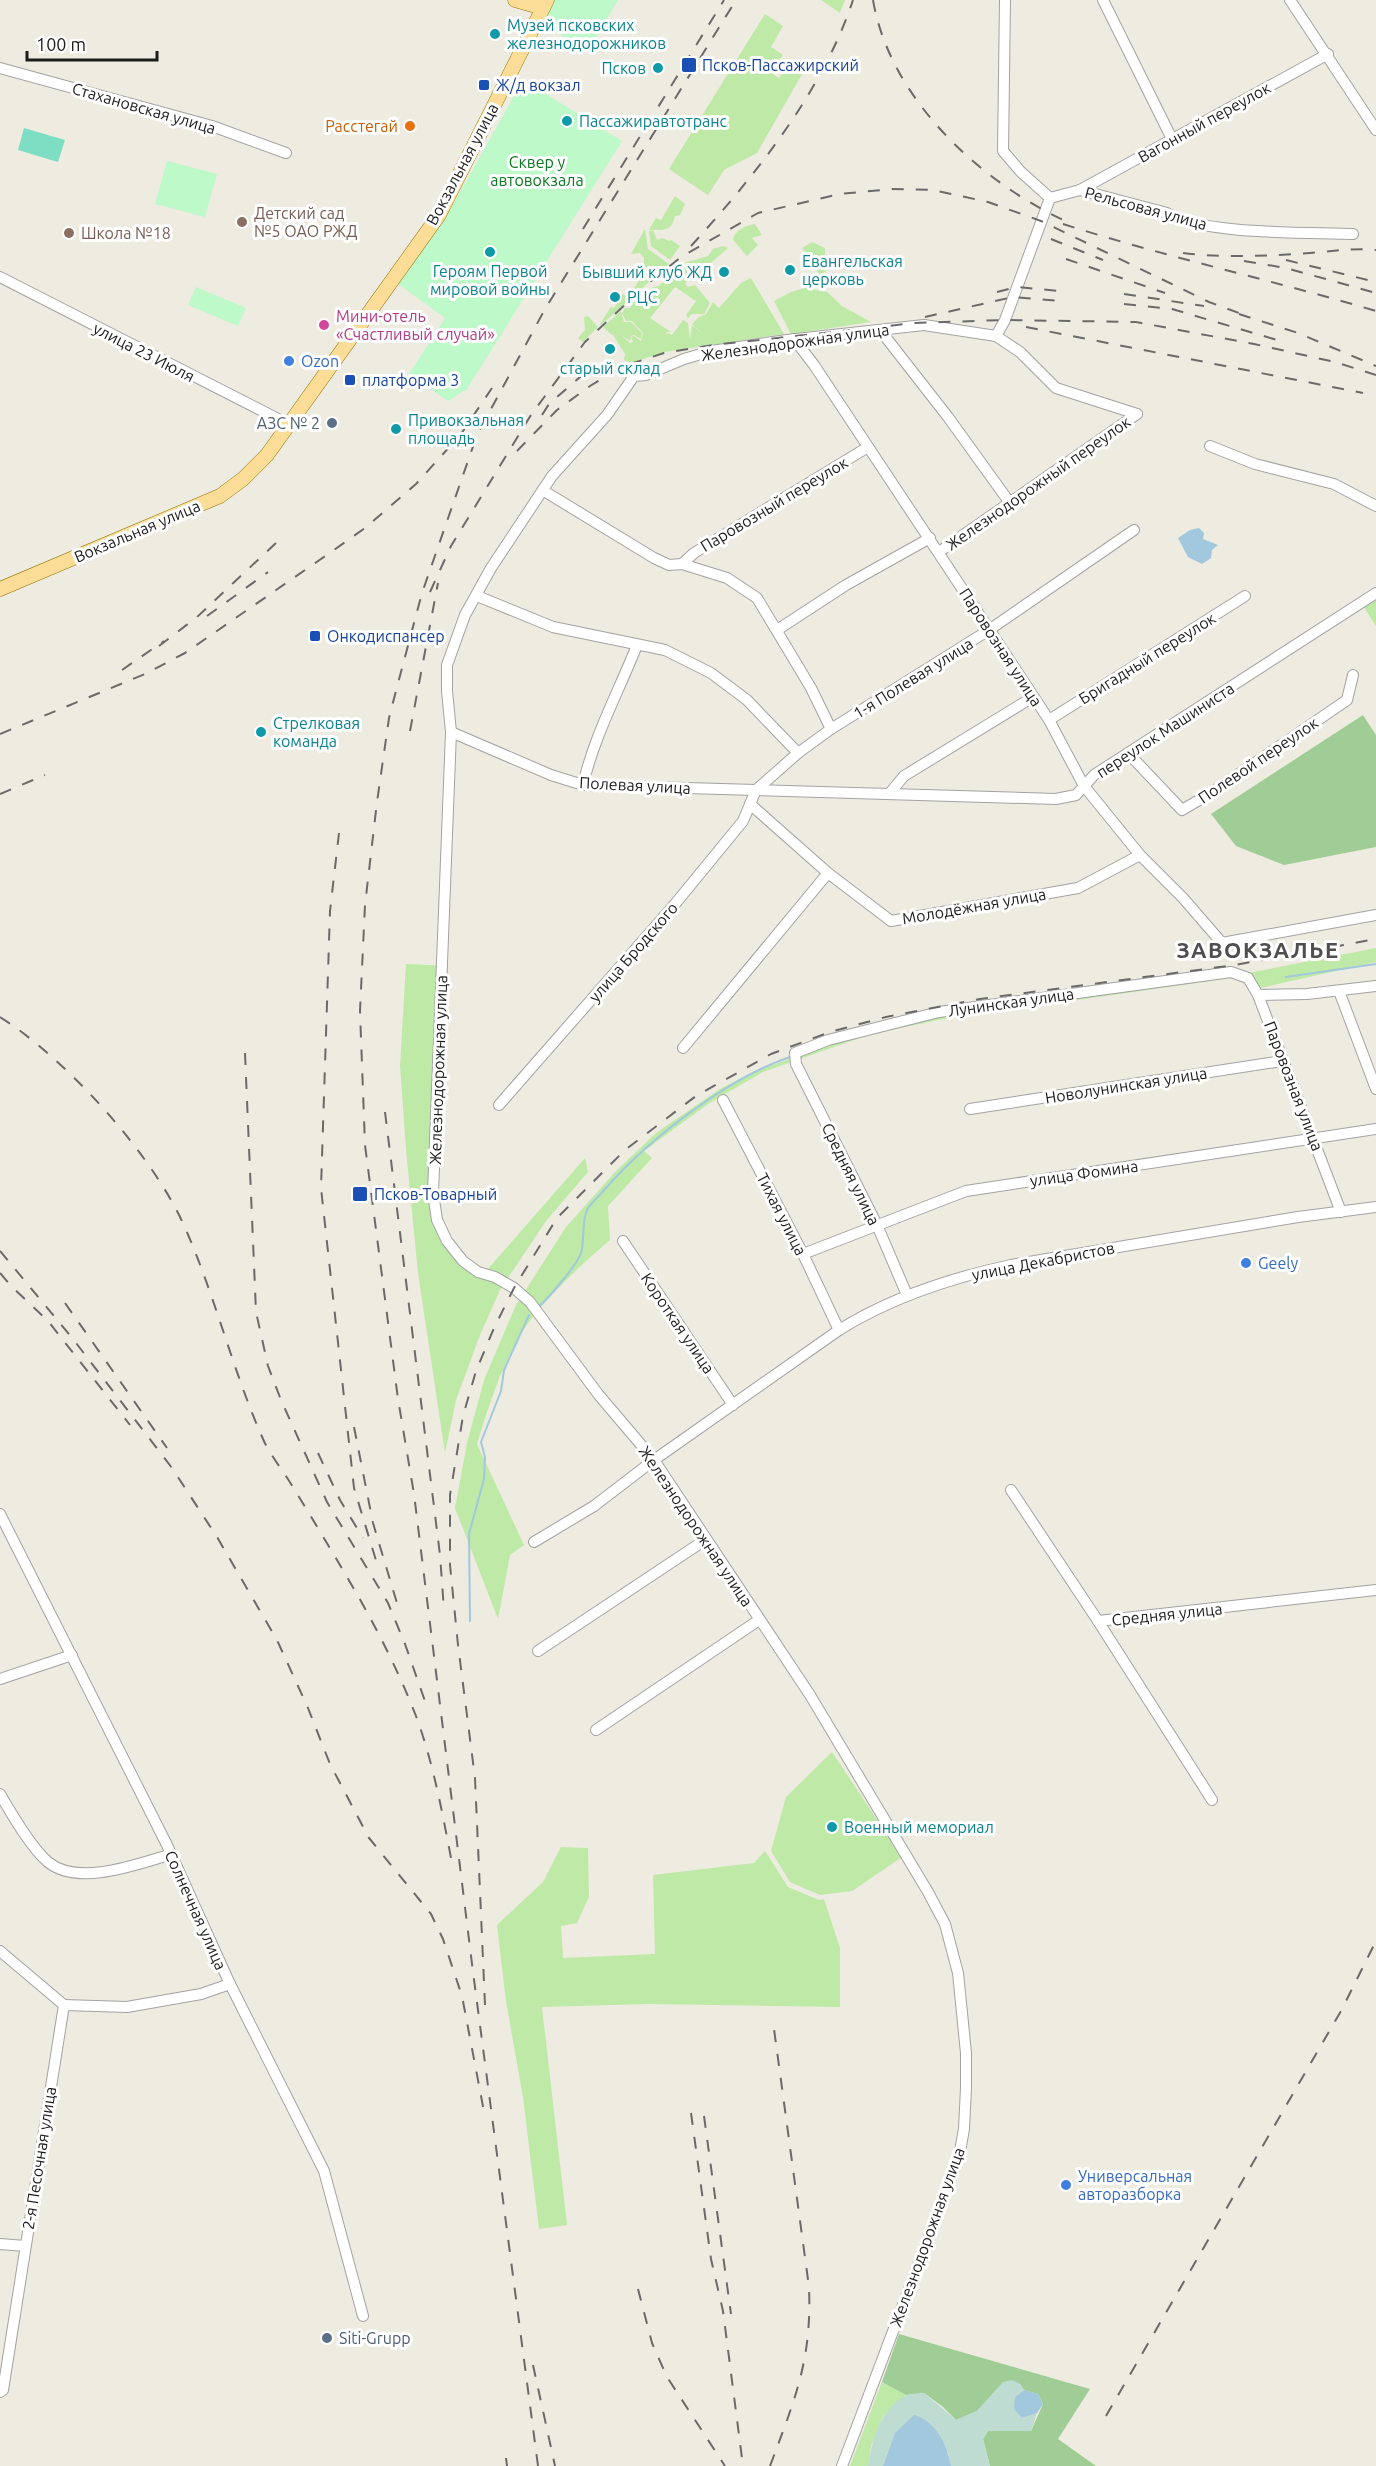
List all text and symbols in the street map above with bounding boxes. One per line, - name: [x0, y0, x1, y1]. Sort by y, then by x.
- place label: Музей псковских железнодорожников: [507, 16, 666, 52]
- scale bar: [27, 24, 158, 62]
- marker: Музей псковских железнодорожников: [488, 27, 502, 41]
- text: 100 m: [36, 34, 86, 54]
- marker: Псков-Пассажирский: [680, 56, 698, 74]
- place label: Псков-Пассажирский: [702, 56, 859, 74]
- place label: Псков: [601, 59, 646, 77]
- marker: Псков: [651, 61, 665, 75]
- place label: Ж/д вокзал: [496, 76, 581, 94]
- marker: Ж/д вокзал: [477, 78, 491, 92]
- street label: Вагонный переулок: [1135, 78, 1273, 166]
- street label: Стахановская улица: [70, 79, 218, 137]
- street label: Вокзальная улица: [422, 100, 502, 228]
- place label: Пассажиравтотранс: [579, 112, 728, 130]
- marker: Пассажиравтотранс: [560, 114, 574, 128]
- place label: Расстегай: [325, 117, 398, 135]
- marker: Расстегай: [403, 119, 417, 133]
- park label: Сквер у автовокзала: [490, 153, 584, 189]
- street label: Рельсовая улица: [1083, 183, 1209, 233]
- place label: Детский сад №5 ОАО РЖД: [254, 204, 357, 240]
- marker: Детский сад №5 ОАО РЖД: [235, 215, 249, 229]
- place label: Школа №18: [81, 224, 171, 242]
- marker: Школа №18: [62, 226, 76, 240]
- marker: Героям Первой мировой войны: [483, 245, 497, 259]
- place label: Евангельская церковь: [802, 252, 903, 288]
- place label: Героям Первой мировой войны: [430, 262, 550, 298]
- place label: Бывший клуб ЖД: [582, 263, 712, 281]
- marker: Евангельская церковь: [783, 263, 797, 277]
- marker: Бывший клуб ЖД: [717, 265, 731, 279]
- place label: РЦС: [627, 288, 658, 306]
- marker: РЦС: [608, 290, 622, 304]
- place label: Мини-отель «Счастливый случай»: [336, 307, 495, 343]
- marker: Мини-отель «Счастливый случай»: [317, 318, 331, 332]
- street label: улица 23 Июля: [90, 319, 198, 385]
- street label: Железнодорожная улица: [700, 320, 890, 364]
- marker: старый склад: [603, 342, 617, 356]
- place label: Ozon: [301, 352, 339, 370]
- marker: Ozon: [282, 354, 296, 368]
- place label: старый склад: [560, 359, 660, 377]
- place label: платформа 3: [362, 371, 459, 389]
- marker: платформа 3: [343, 373, 357, 387]
- place label: Привокзальная площадь: [408, 411, 524, 447]
- street label: Железнодорожный переулок: [942, 412, 1134, 554]
- place label: АЗС № 2: [257, 414, 320, 432]
- marker: АЗС № 2: [325, 416, 339, 430]
- marker: Привокзальная площадь: [389, 422, 403, 436]
- street label: Паровозный переулок: [697, 453, 851, 555]
- street label: Вокзальная улица: [71, 496, 203, 566]
- street label: Паровозная улица: [956, 584, 1046, 710]
- street label: Бригадный переулок: [1075, 609, 1219, 707]
- place label: Онкодиспансер: [327, 627, 445, 645]
- marker: Онкодиспансер: [308, 629, 322, 643]
- street label: 1-я Полевая улица: [850, 634, 976, 722]
- street label: переулок Машиниста: [1093, 679, 1237, 781]
- street label: Полевой переулок: [1195, 713, 1321, 807]
- place label: Стрелковая команда: [273, 714, 360, 750]
- marker: Стрелковая команда: [254, 725, 268, 739]
- street label: Полевая улица: [579, 773, 691, 797]
- street label: Молодёжная улица: [901, 884, 1047, 928]
- street label: улица Бродского: [585, 899, 681, 1005]
- district label: ЗАВОКЗАЛЬЕ: [1177, 937, 1339, 962]
- street label: Железнодорожная улица: [426, 975, 450, 1165]
- street label: Лунинская улица: [947, 984, 1075, 1020]
- street label: Паровозная улица: [1261, 1019, 1327, 1153]
- street label: Новолунинская улица: [1044, 1063, 1208, 1107]
- street label: Средняя улица: [818, 1120, 884, 1228]
- street label: улица Фомина: [1029, 1156, 1139, 1190]
- street label: Тихая улица: [754, 1170, 810, 1258]
- marker: Псков-Товарный: [351, 1185, 369, 1203]
- place label: Псков-Товарный: [374, 1185, 497, 1203]
- street label: улица Декабристов: [970, 1238, 1116, 1284]
- place label: Geely: [1258, 1254, 1298, 1272]
- marker: Geely: [1239, 1256, 1253, 1270]
- street label: Короткая улица: [638, 1269, 718, 1377]
- street label: Железнодорожная улица: [635, 1442, 757, 1610]
- street label: Средняя улица: [1111, 1599, 1223, 1629]
- place label: Военный мемориал: [844, 1818, 994, 1836]
- marker: Военный мемориал: [825, 1820, 839, 1834]
- street label: Солнечная улица: [162, 1848, 230, 1972]
- street label: 2-я Песочная улица: [19, 2085, 59, 2231]
- street label: Железнодорожная улица: [886, 2145, 968, 2329]
- place label: Универсальная авторазборка: [1078, 2167, 1192, 2203]
- marker: Универсальная авторазборка: [1059, 2178, 1073, 2192]
- place label: Siti-Grupp: [339, 2329, 411, 2347]
- marker: Siti-Grupp: [320, 2331, 334, 2345]

